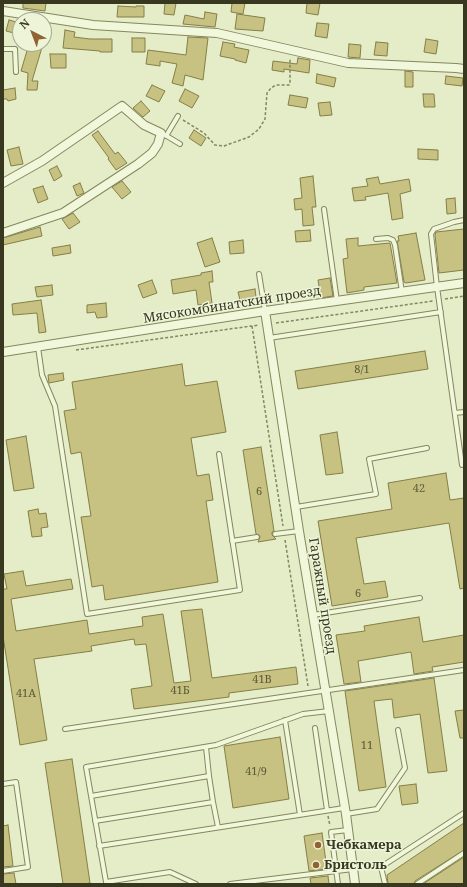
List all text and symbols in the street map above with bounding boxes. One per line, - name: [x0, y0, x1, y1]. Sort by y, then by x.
- north arrow: [12, 12, 52, 52]
- text: N: [16, 15, 33, 32]
- street label: Мясокомбинатский проезд: [142, 283, 322, 327]
- house number: 8/1: [354, 363, 370, 377]
- house number: 42: [413, 482, 425, 496]
- house number: 6: [256, 485, 262, 499]
- street label: Гаражный проезд: [305, 537, 339, 655]
- house number: 6: [355, 587, 361, 601]
- house number: 41В: [252, 673, 272, 687]
- house number: 41Б: [170, 684, 190, 698]
- house number: 41А: [16, 687, 36, 701]
- house number: 11: [361, 739, 373, 753]
- house number: 41/9: [245, 765, 267, 779]
- place label: Чебкамера: [326, 837, 402, 853]
- marker: Чебкамера: [313, 840, 323, 850]
- place label: Бристоль: [324, 857, 387, 873]
- marker: Бристоль: [311, 860, 321, 870]

